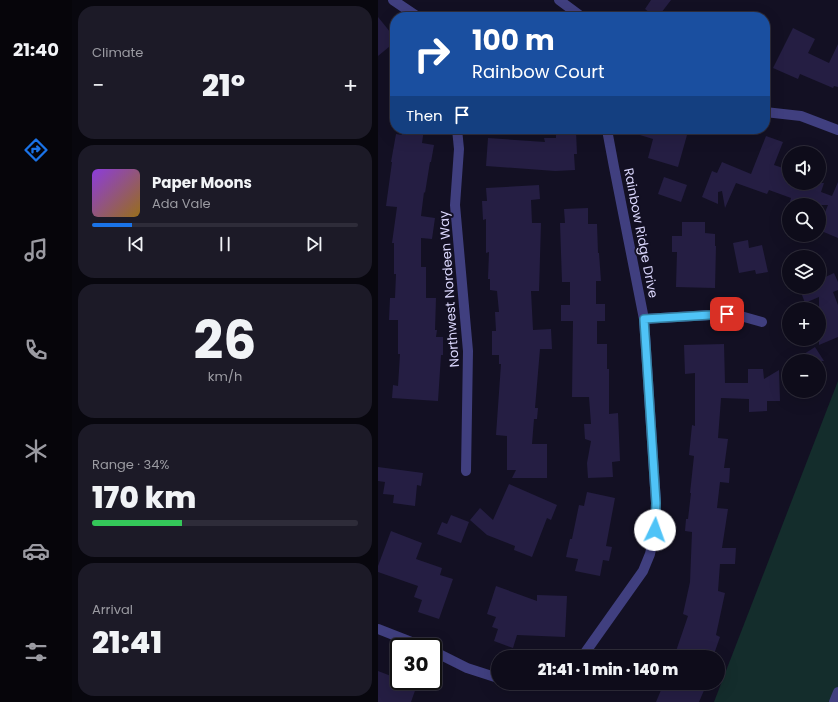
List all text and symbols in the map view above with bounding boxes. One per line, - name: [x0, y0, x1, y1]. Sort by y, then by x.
- text: 100 m: [472, 21, 555, 60]
- icon: right: [406, 28, 458, 80]
- text: 21:40: [13, 37, 59, 62]
- text: Climate: [92, 43, 143, 62]
- text: Rainbow Court: [472, 59, 605, 84]
- text: 21°: [202, 64, 245, 107]
- text: −: [92, 70, 104, 101]
- text: +: [343, 70, 358, 101]
- icon: arrive: [451, 104, 473, 126]
- text: Then: [406, 105, 443, 126]
- icon: directions: [22, 136, 50, 164]
- map controls: [782, 146, 826, 398]
- button: sound: [782, 146, 826, 190]
- street label: Rainbow Ridge Drive: [619, 166, 663, 300]
- text: Paper Moons: [152, 172, 252, 193]
- text: Ada Vale: [152, 194, 211, 213]
- button: search: [782, 198, 826, 242]
- street label: Northwest Nordeen Way: [434, 209, 464, 368]
- icon: previous: [125, 233, 147, 255]
- icon: pause: [214, 233, 236, 255]
- icon: next: [303, 233, 325, 255]
- icon: music: [22, 236, 50, 264]
- button: layers: [782, 250, 826, 294]
- pin: [710, 297, 744, 331]
- button: +: [782, 302, 826, 346]
- icon: arrive: [716, 303, 738, 325]
- text: 26: [194, 304, 256, 377]
- icon: phone: [22, 336, 50, 364]
- button: −: [782, 354, 826, 398]
- text: km/h: [208, 367, 242, 386]
- icon: climate: [22, 437, 50, 465]
- text: Range · 34%: [92, 455, 169, 474]
- text: 170 km: [92, 476, 196, 519]
- position arrow: [634, 509, 676, 551]
- icon: car: [22, 537, 50, 565]
- text: Arrival: [92, 600, 133, 619]
- text: 21:41: [92, 621, 162, 664]
- icon: filters: [22, 638, 50, 666]
- speed limit sign: 30: [390, 638, 442, 690]
- text: 21:41 · 1 min · 140 m: [538, 659, 678, 680]

